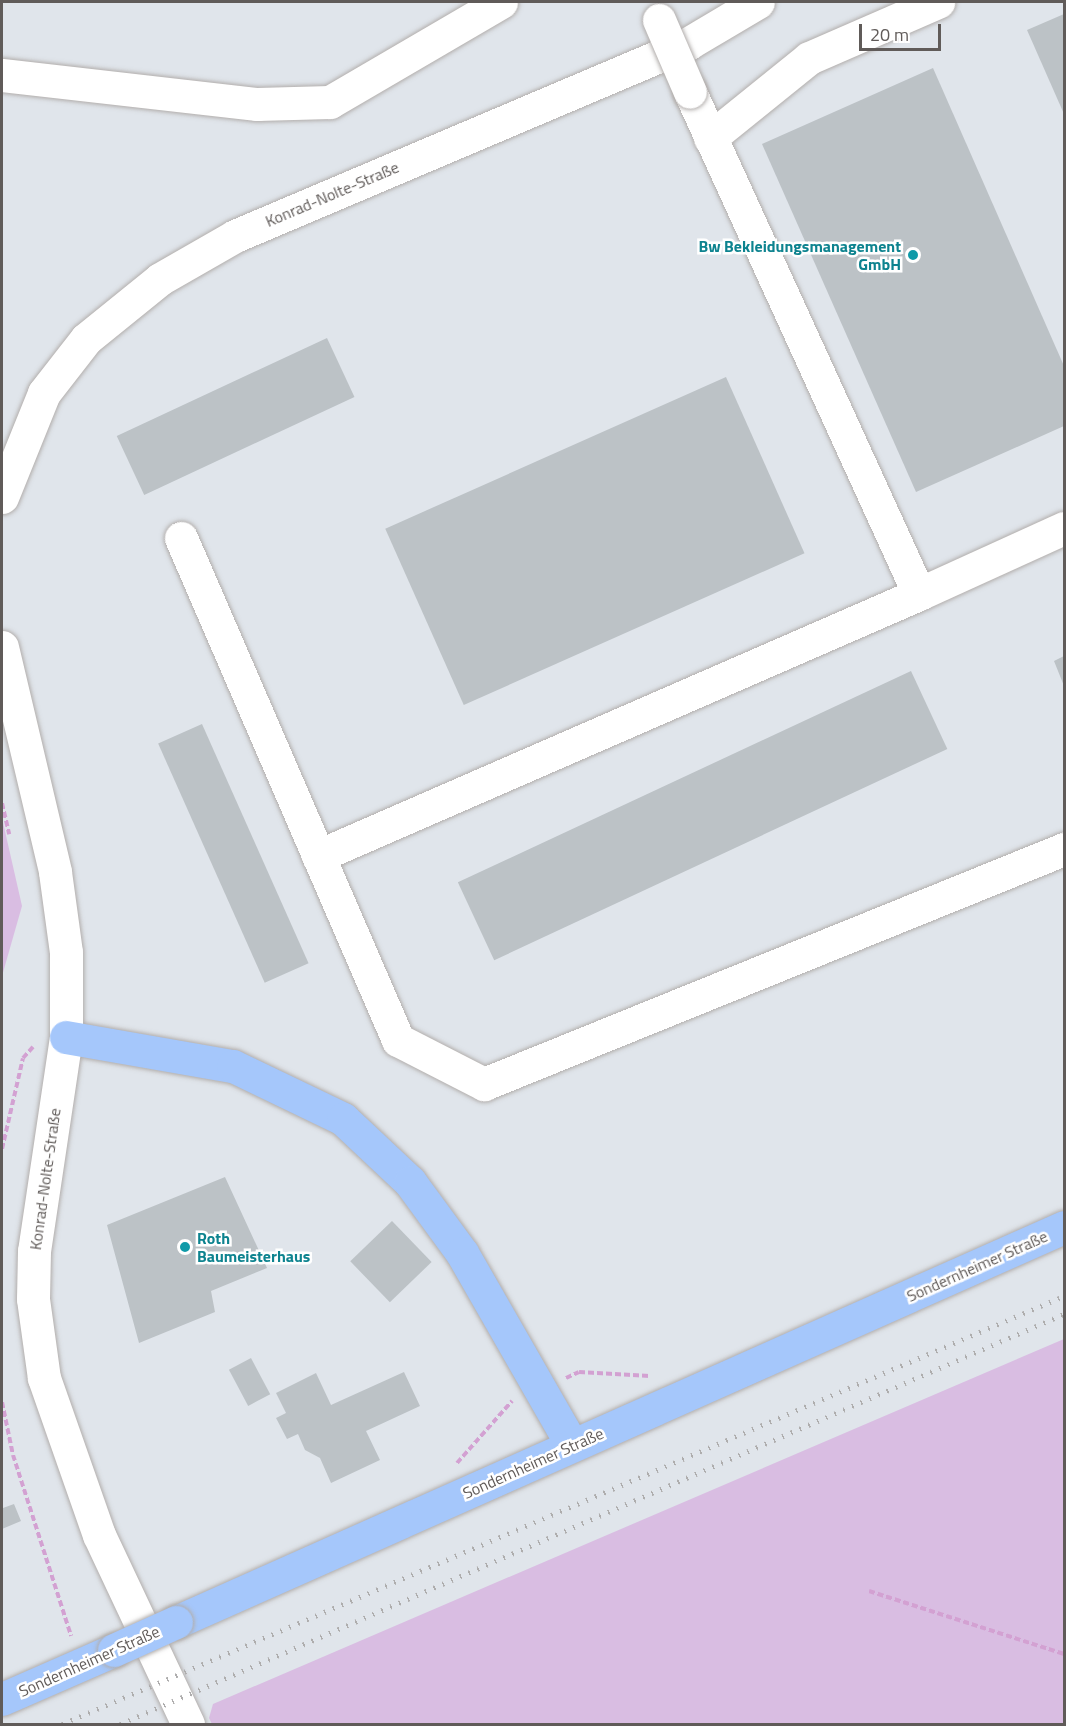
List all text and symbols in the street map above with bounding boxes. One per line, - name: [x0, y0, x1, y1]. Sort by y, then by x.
- scale bar: [862, 12, 944, 50]
- text: 20 m: [870, 21, 909, 48]
- street label: Konrad-Nolte-Straße: [262, 157, 402, 231]
- place label: Bw Bekleidungsmanagement GmbH: [698, 236, 901, 274]
- marker: Bw Bekleidungsmanagement GmbH: [906, 248, 920, 262]
- street label: Konrad-Nolte-Straße: [26, 1107, 64, 1251]
- street label: Sondernheimer Straße: [904, 1226, 1050, 1306]
- place label: Roth Baumeisterhaus: [197, 1228, 310, 1266]
- marker: Roth Baumeisterhaus: [178, 1240, 192, 1254]
- street label: Sondernheimer Straße: [460, 1423, 606, 1503]
- street label: Sondernheimer Straße: [16, 1621, 162, 1701]

